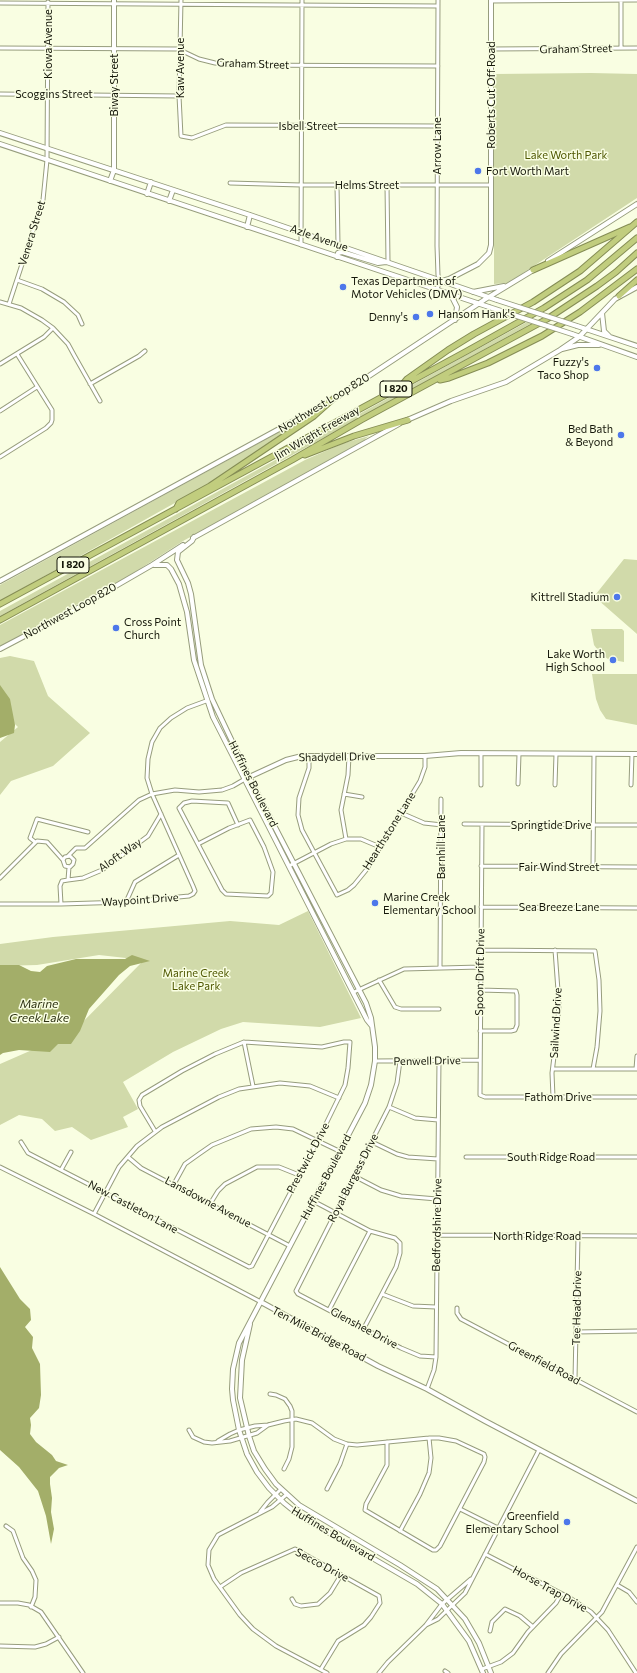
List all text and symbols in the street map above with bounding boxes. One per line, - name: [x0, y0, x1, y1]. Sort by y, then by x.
- street label: Kiowa Avenue: [41, 9, 55, 79]
- street label: Kaw Avenue: [173, 38, 187, 98]
- street label: Roberts Cut Off Road: [484, 41, 498, 149]
- street label: Graham Street: [539, 42, 613, 56]
- street label: Biway Street: [107, 53, 121, 117]
- street label: Graham Street: [216, 56, 290, 72]
- street label: Scoggins Street: [15, 87, 93, 101]
- street label: Arrow Lane: [430, 117, 444, 175]
- street label: Isbell Street: [278, 119, 338, 133]
- park label: Lake Worth Park: [524, 148, 608, 162]
- place label: Fort Worth Mart: [486, 164, 569, 178]
- marker: Fort Worth Mart: [473, 166, 483, 176]
- street label: Helms Street: [335, 178, 399, 192]
- street label: Venera Street: [16, 199, 48, 267]
- street label: Azle Avenue: [288, 222, 350, 254]
- place label: Texas Department of Motor Vehicles (DMV): [351, 274, 462, 300]
- marker: Texas Department of Motor Vehicles (DMV): [338, 282, 348, 292]
- place label: Hansom Hank's: [438, 307, 515, 321]
- marker: Hansom Hank's: [425, 309, 435, 319]
- place label: Denny's: [369, 310, 408, 324]
- marker: Denny's: [411, 312, 421, 322]
- place label: Fuzzy's Taco Shop: [537, 355, 589, 381]
- marker: Fuzzy's Taco Shop: [592, 363, 602, 373]
- street label: Northwest Loop 820: [276, 371, 372, 435]
- road number: I 820: [380, 381, 412, 397]
- street label: Jim Wright Freeway: [272, 403, 362, 463]
- place label: Bed Bath & Beyond: [565, 422, 613, 448]
- marker: Bed Bath & Beyond: [616, 430, 626, 440]
- road number: I 820: [57, 557, 89, 573]
- street label: Northwest Loop 820: [21, 580, 119, 642]
- place label: Kittrell Stadium: [531, 590, 609, 604]
- marker: Kittrell Stadium: [612, 592, 622, 602]
- place label: Cross Point Church: [124, 615, 181, 641]
- marker: Cross Point Church: [111, 623, 121, 633]
- place label: Lake Worth High School: [545, 647, 605, 673]
- marker: Lake Worth High School: [608, 655, 618, 665]
- street label: Huffines Boulevard: [226, 739, 280, 829]
- street label: Shadydell Drive: [298, 750, 376, 764]
- street label: Hearthstone Lane: [360, 790, 418, 872]
- street label: Barnhill Lane: [434, 815, 448, 879]
- street label: Springtide Drive: [511, 818, 591, 832]
- street label: Aloft Way: [96, 835, 144, 875]
- street label: Fair Wind Street: [518, 860, 600, 874]
- place label: Marine Creek Elementary School: [383, 890, 476, 916]
- street label: Waypoint Drive: [101, 891, 179, 909]
- marker: Marine Creek Elementary School: [370, 898, 380, 908]
- street label: Sea Breeze Lane: [519, 900, 599, 914]
- street label: Spoon Drift Drive: [473, 928, 487, 1016]
- park label: Marine Creek Lake Park: [163, 966, 229, 992]
- street label: Sailwind Drive: [548, 987, 564, 1059]
- water label: Marine Creek Lake: [9, 997, 69, 1025]
- street label: Penwell Drive: [393, 1054, 461, 1068]
- street label: Fathom Drive: [524, 1090, 592, 1104]
- street label: Prestwick Drive: [284, 1120, 332, 1196]
- street label: Huffines Boulevard: [298, 1132, 354, 1222]
- street label: Royal Burgess Drive: [325, 1132, 381, 1224]
- street label: South Ridge Road: [507, 1150, 595, 1164]
- street label: Lansdowne Avenue: [163, 1174, 253, 1230]
- street label: New Castleton Lane: [86, 1178, 180, 1236]
- street label: Bedfordshire Drive: [430, 1178, 444, 1272]
- street label: North Ridge Road: [493, 1229, 581, 1243]
- street label: Tee Head Drive: [570, 1271, 584, 1345]
- street label: Ten Mile Bridge Road: [270, 1304, 368, 1364]
- street label: Glenshee Drive: [328, 1305, 400, 1351]
- street label: Greenfield Road: [506, 1338, 582, 1388]
- street label: Huffines Boulevard: [289, 1504, 377, 1564]
- place label: Greenfield Elementary School: [466, 1509, 559, 1535]
- marker: Greenfield Elementary School: [562, 1517, 572, 1527]
- street label: Secco Drive: [293, 1545, 351, 1585]
- street label: Horse Trap Drive: [510, 1563, 590, 1615]

